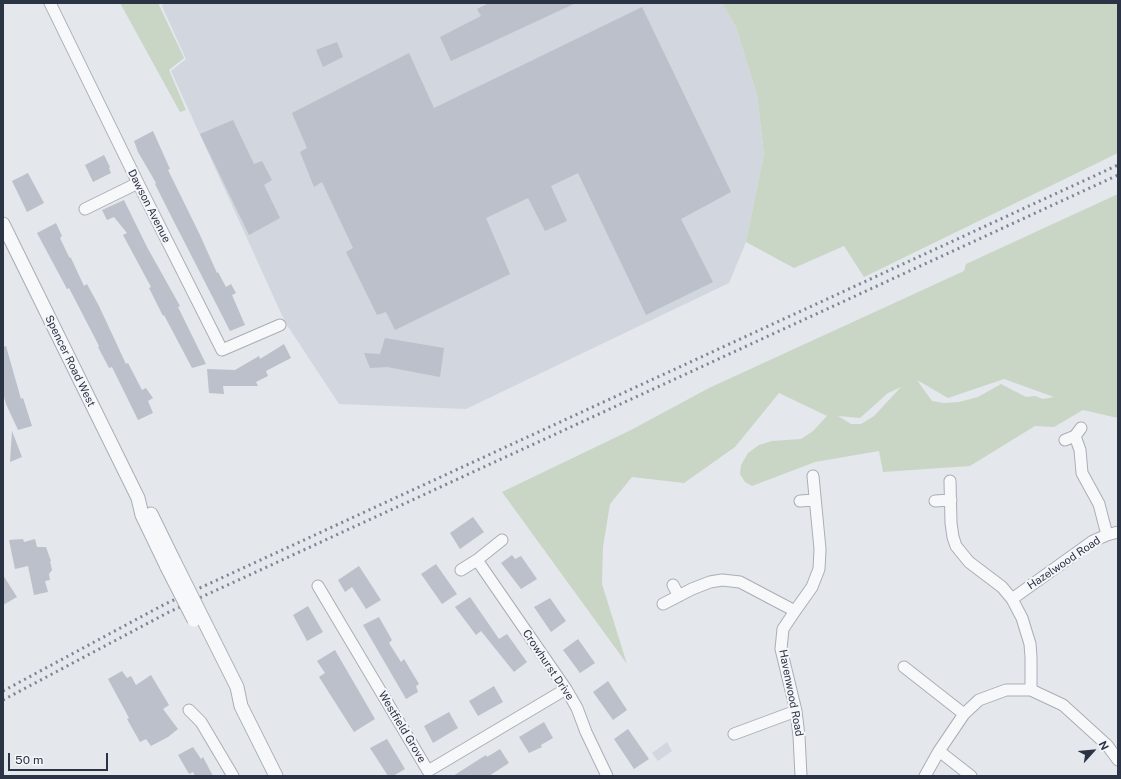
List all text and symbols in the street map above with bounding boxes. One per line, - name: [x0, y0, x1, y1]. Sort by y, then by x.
- street label: Dawson Avenue: [125, 167, 173, 245]
- street label: Spencer Road West: [42, 313, 98, 409]
- street label: Hazelwood Road: [1025, 534, 1103, 592]
- street label: Crowhurst Drive: [520, 627, 576, 703]
- street label: Havenwood Road: [776, 648, 806, 738]
- street label: Westfield Grove: [375, 689, 429, 765]
- north arrow: [1073, 731, 1113, 771]
- text: N: [1096, 739, 1111, 752]
- scale bar: [10, 745, 110, 771]
- text: 50 m: [15, 753, 43, 767]

